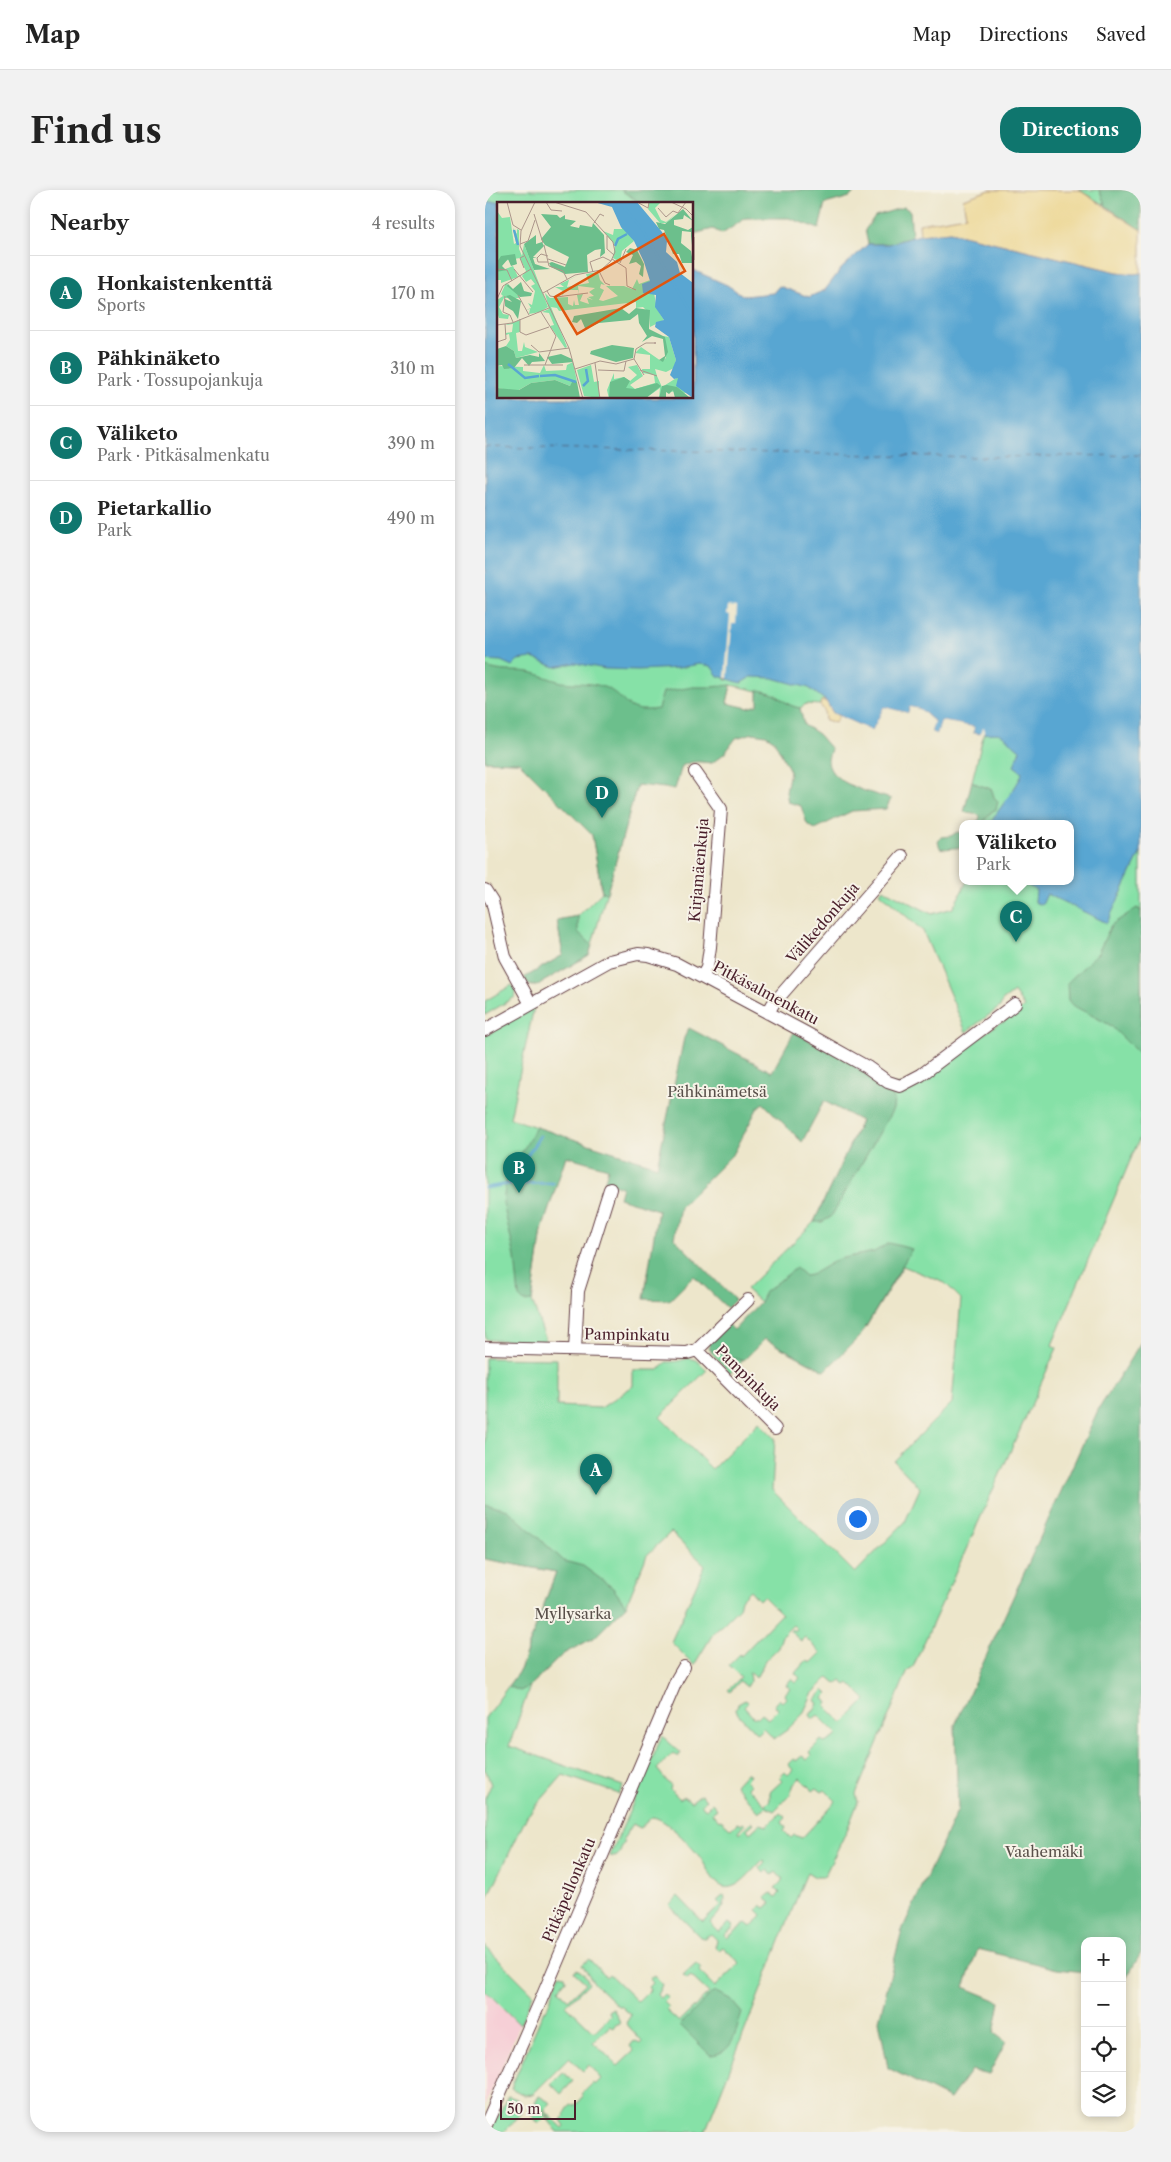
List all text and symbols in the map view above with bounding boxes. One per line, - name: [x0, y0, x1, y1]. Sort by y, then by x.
- text: Map: [25, 20, 80, 49]
- text: Map: [912, 24, 951, 46]
- text: Directions: [979, 24, 1068, 46]
- text: Saved: [1096, 24, 1146, 46]
- button: Directions: [1000, 107, 1141, 153]
- text: Find us: [30, 109, 162, 152]
- inset map: [497, 202, 694, 399]
- text: Nearby: [50, 210, 129, 235]
- text: 4 results: [372, 213, 435, 233]
- text: Honkaistenkenttä: [97, 272, 272, 295]
- text: A: [60, 283, 72, 303]
- text: 170 m: [391, 283, 435, 303]
- text: Sports: [97, 295, 146, 315]
- text: Pähkinäketo: [97, 347, 220, 370]
- text: B: [60, 358, 72, 378]
- text: 310 m: [390, 358, 435, 378]
- text: Park · Tossupojankuja: [97, 370, 263, 390]
- text: Väliketo: [97, 422, 178, 445]
- text: C: [60, 433, 72, 453]
- text: 390 m: [388, 433, 435, 453]
- text: Park · Pitkäsalmenkatu: [97, 445, 270, 465]
- text: Pietarkallio: [97, 497, 212, 520]
- text: D: [59, 508, 73, 528]
- text: 490 m: [387, 508, 435, 528]
- text: Park: [97, 520, 132, 540]
- pin: D: [586, 777, 618, 818]
- street label: Kirjamäenkuja: [684, 817, 713, 923]
- popup: [959, 820, 1074, 885]
- text: Väliketo: [976, 831, 1057, 854]
- text: Park: [976, 854, 1011, 874]
- street label: Välikedonkuja: [782, 878, 863, 968]
- pin: C: [1000, 901, 1032, 942]
- street label: Pitkäsalmenkatu: [710, 957, 823, 1029]
- park label: Pähkinämetsä: [667, 1082, 767, 1101]
- pin: B: [503, 1152, 535, 1193]
- street label: Pampinkatu: [584, 1324, 670, 1345]
- street label: Pampinkuja: [712, 1341, 785, 1414]
- pin: A: [580, 1454, 612, 1495]
- your location: [845, 1506, 871, 1532]
- park label: Myllysarka: [535, 1604, 612, 1623]
- street label: Pitkäpellonkatu: [538, 1835, 599, 1945]
- park label: Vaahemäki: [1004, 1842, 1084, 1861]
- map controls: [1081, 1937, 1126, 2117]
- button: +: [1081, 1937, 1126, 1982]
- button: −: [1081, 1982, 1126, 2027]
- button: locate: [1081, 2027, 1126, 2072]
- button: layers: [1081, 2072, 1126, 2117]
- scale bar: [500, 2097, 576, 2120]
- text: 50 m: [507, 2100, 540, 2118]

